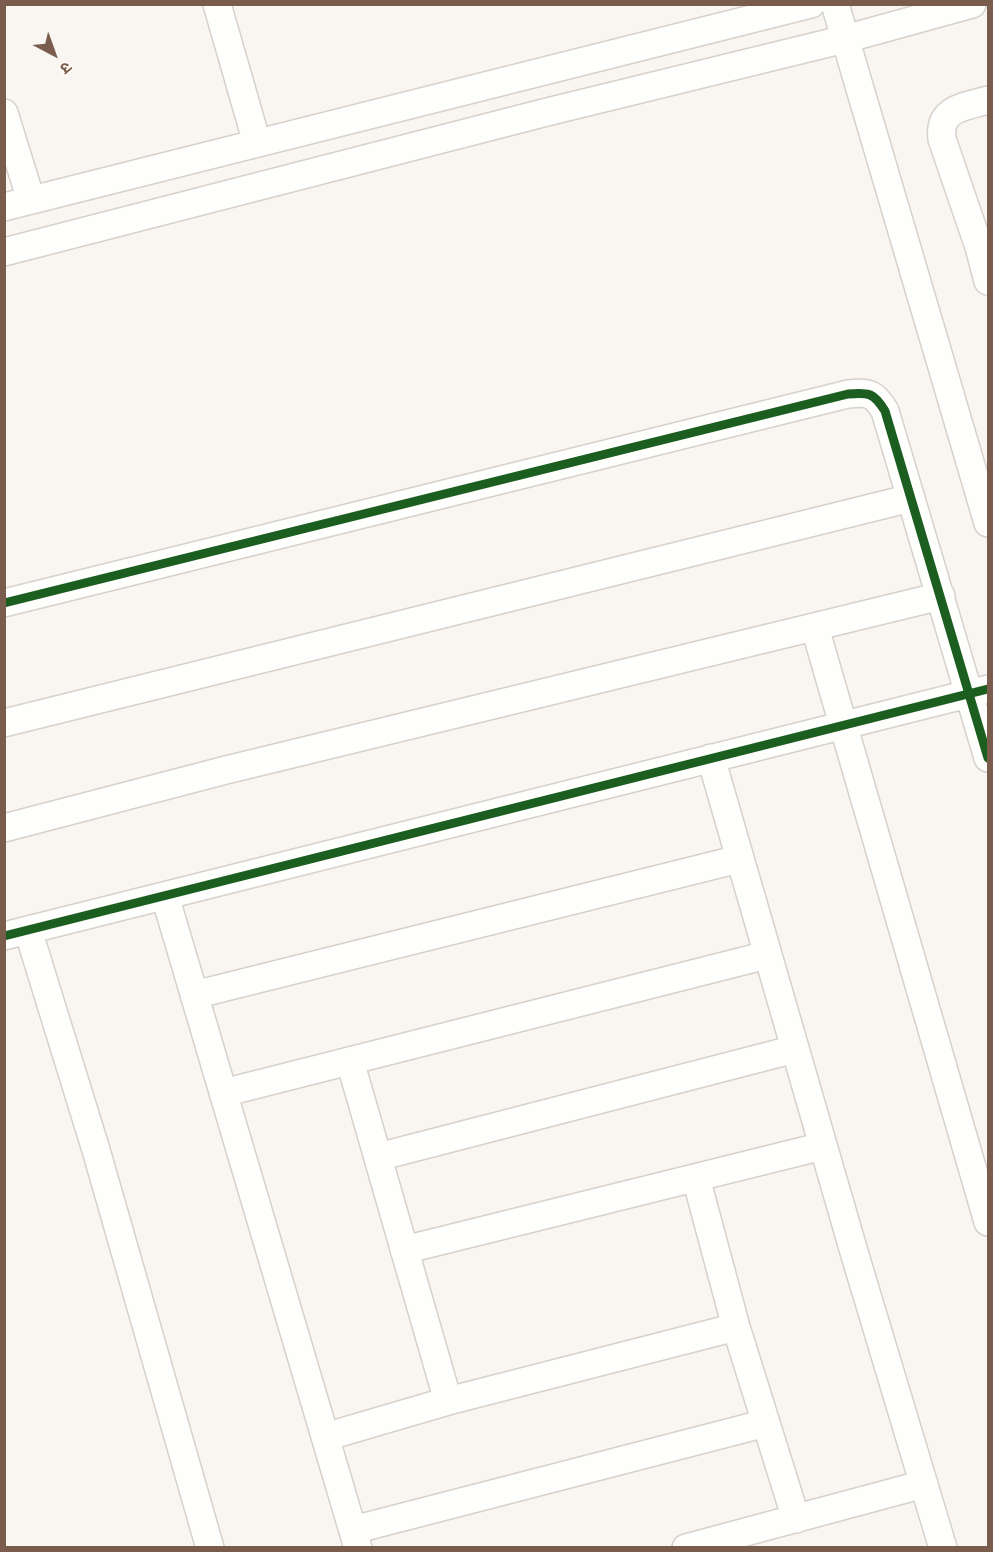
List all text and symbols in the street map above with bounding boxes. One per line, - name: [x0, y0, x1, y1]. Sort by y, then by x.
- north arrow: [24, 24, 84, 84]
- text: उ: [56, 58, 76, 78]

